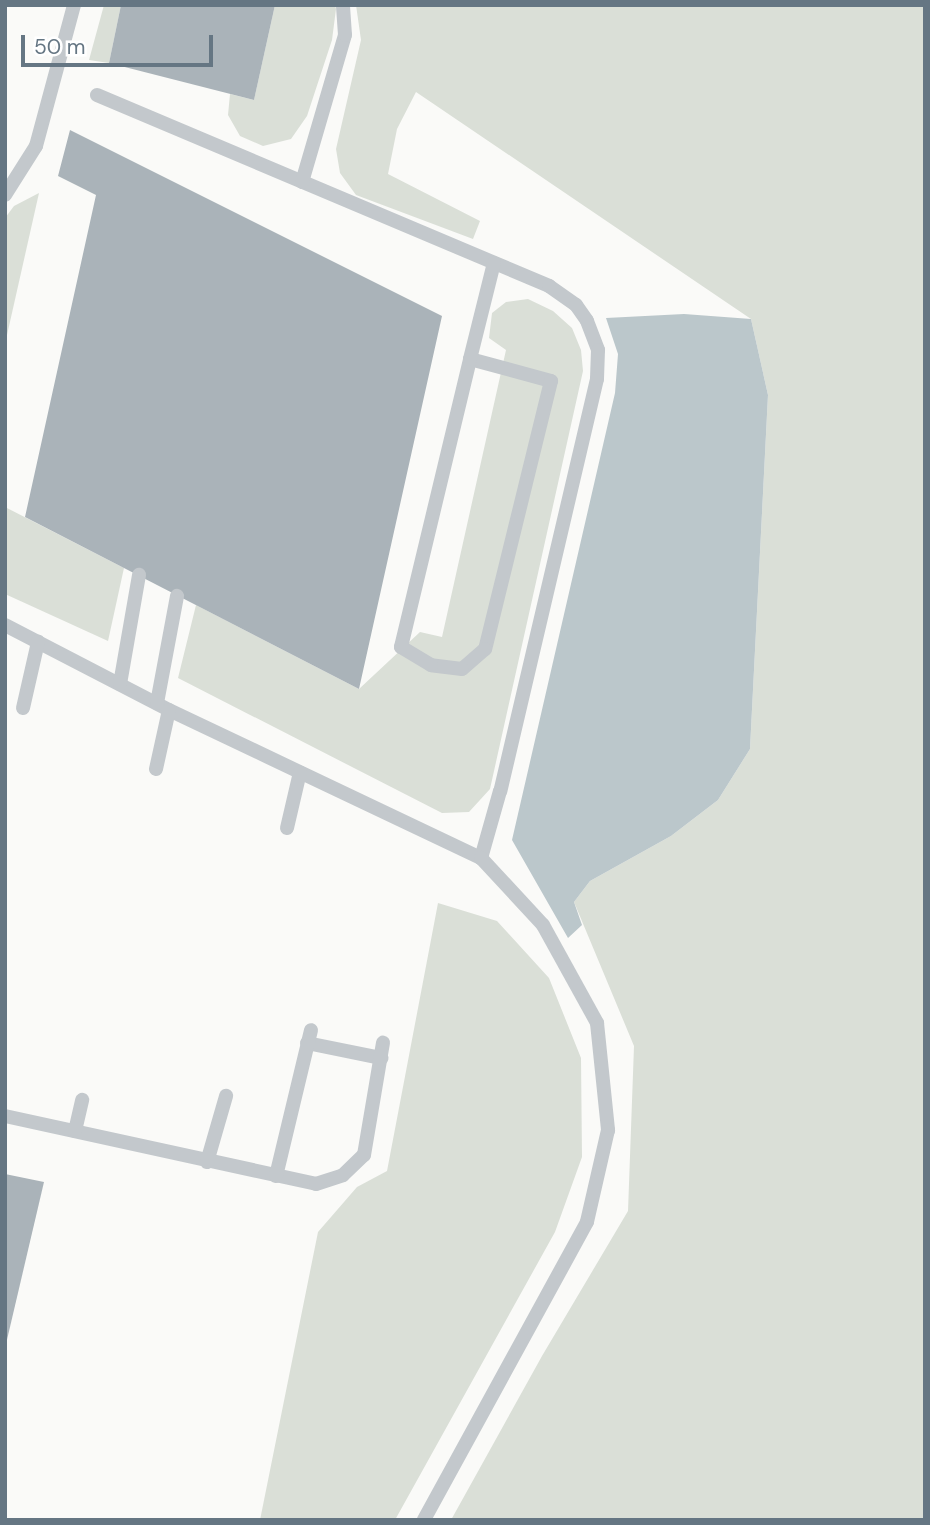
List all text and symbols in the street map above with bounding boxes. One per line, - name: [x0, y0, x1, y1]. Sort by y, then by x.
- scale bar: [24, 21, 217, 65]
- text: 50 m: [34, 33, 85, 61]

